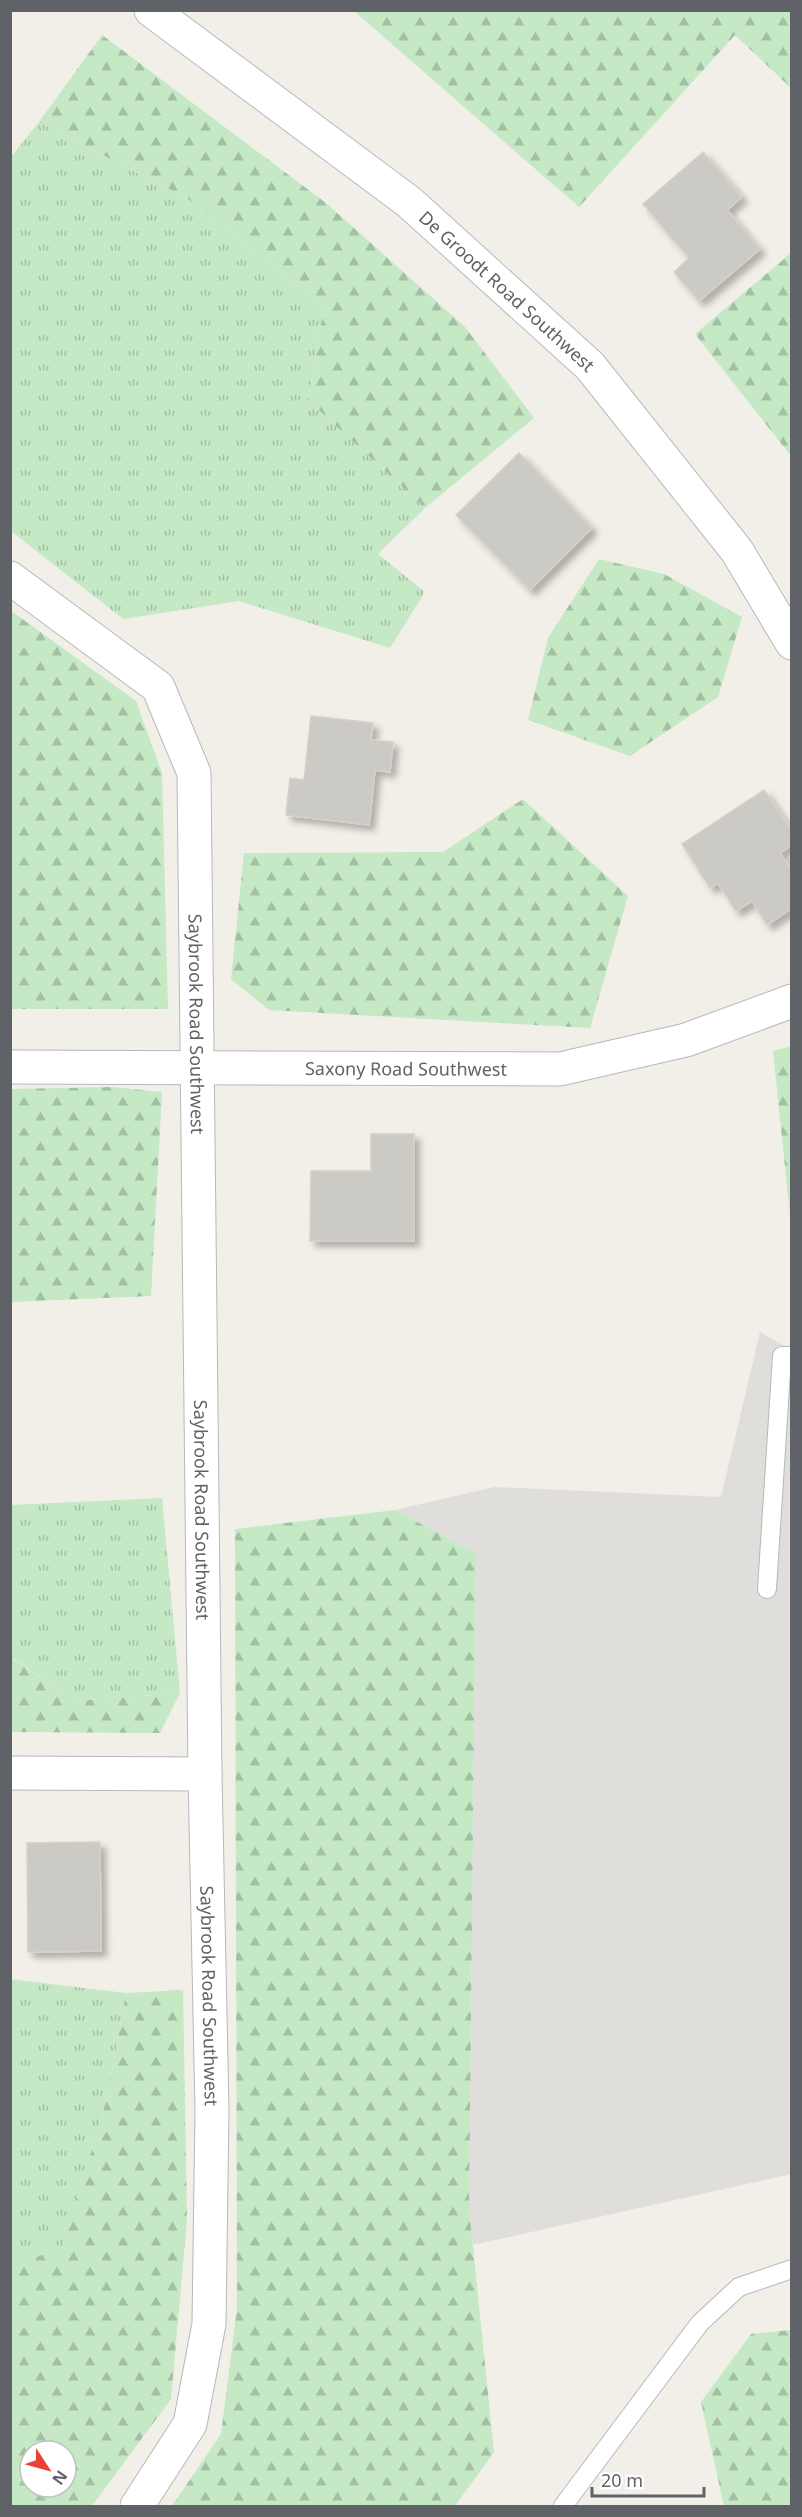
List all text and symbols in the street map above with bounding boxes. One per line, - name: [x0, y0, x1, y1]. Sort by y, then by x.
- street label: De Groodt Road Southwest: [414, 205, 600, 377]
- street label: Saybrook Road Southwest: [184, 914, 210, 1135]
- street label: Saxony Road Southwest: [305, 1056, 508, 1081]
- street label: Saybrook Road Southwest: [189, 1400, 215, 1621]
- street label: Saybrook Road Southwest: [195, 1885, 224, 2107]
- north arrow: [18, 2439, 78, 2499]
- scale bar: [592, 2460, 704, 2498]
- text: N: [47, 2466, 73, 2490]
- text: 20 m: [601, 2468, 643, 2492]

